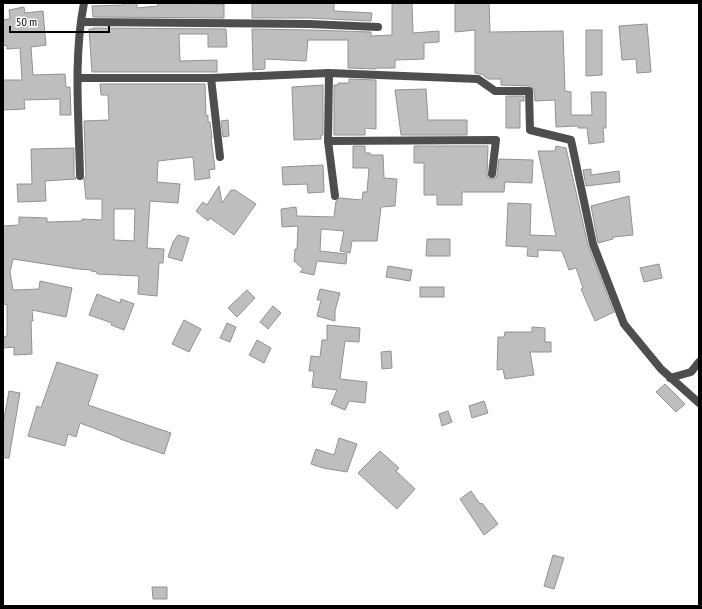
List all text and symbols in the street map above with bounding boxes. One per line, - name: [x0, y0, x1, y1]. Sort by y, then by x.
- scale bar: [10, 8, 109, 34]
- text: 50 m: [16, 14, 37, 29]

